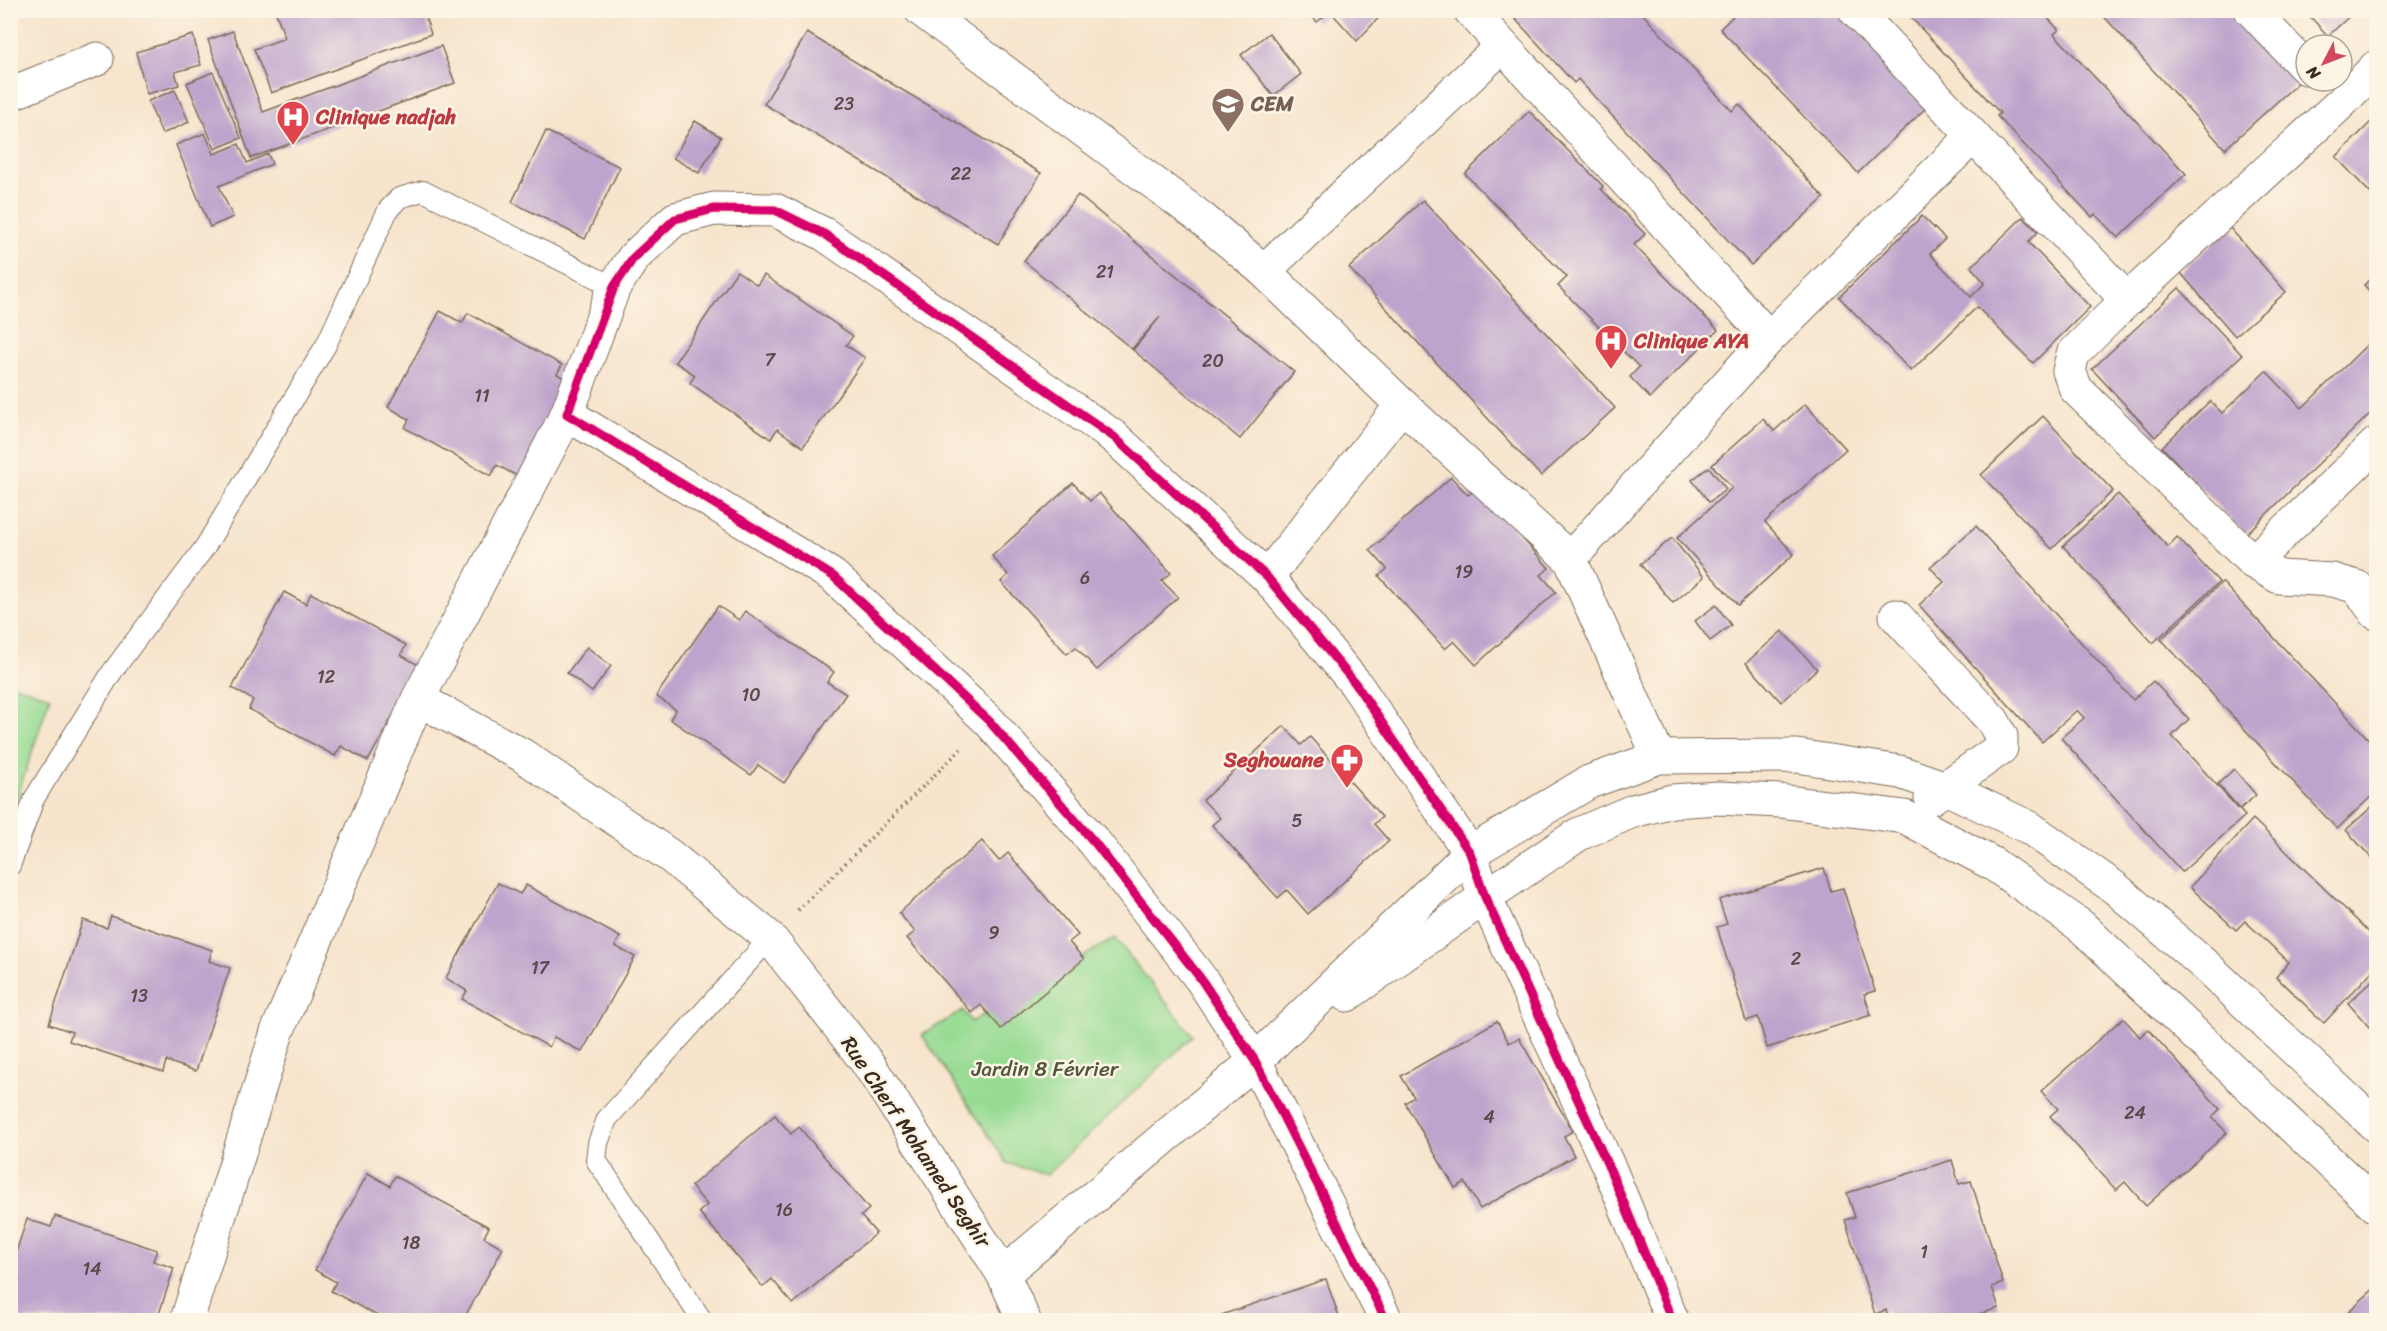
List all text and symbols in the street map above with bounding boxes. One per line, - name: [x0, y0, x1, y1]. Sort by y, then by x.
- north arrow: [2294, 33, 2354, 93]
- text: N: [2298, 58, 2328, 87]
- place label: CEM: [1250, 85, 1295, 123]
- school or university icon: CEM: [1210, 86, 1246, 133]
- house number: 23: [834, 88, 854, 120]
- place label: Clinique nadjah: [315, 98, 456, 136]
- hospital icon: Clinique nadjah: [275, 99, 311, 146]
- house number: 22: [951, 158, 971, 190]
- house number: 21: [1096, 256, 1114, 288]
- place label: Clinique AYA: [1633, 322, 1749, 360]
- hospital icon: Clinique AYA: [1593, 323, 1629, 370]
- house number: 7: [765, 344, 777, 376]
- house number: 20: [1202, 345, 1224, 377]
- house number: 11: [474, 380, 490, 412]
- house number: 19: [1455, 556, 1473, 588]
- house number: 6: [1080, 562, 1090, 594]
- house number: 12: [317, 661, 335, 693]
- house number: 10: [741, 679, 761, 711]
- place label: Seghouane: [1223, 741, 1324, 779]
- pharmacy icon: Seghouane: [1329, 742, 1365, 789]
- house number: 5: [1292, 805, 1303, 837]
- house number: 9: [988, 917, 1000, 949]
- house number: 2: [1791, 943, 1801, 975]
- house number: 17: [531, 952, 551, 984]
- house number: 13: [130, 980, 148, 1012]
- street label: Rue Cherf Mohamed Seghir: [830, 1028, 1002, 1257]
- park label: Jardin 8 Février: [971, 1050, 1120, 1088]
- house number: 24: [2124, 1097, 2146, 1129]
- house number: 4: [1483, 1101, 1495, 1133]
- house number: 16: [775, 1194, 793, 1226]
- house number: 18: [402, 1227, 420, 1259]
- house number: 1: [1920, 1236, 1928, 1268]
- house number: 14: [83, 1253, 101, 1285]

